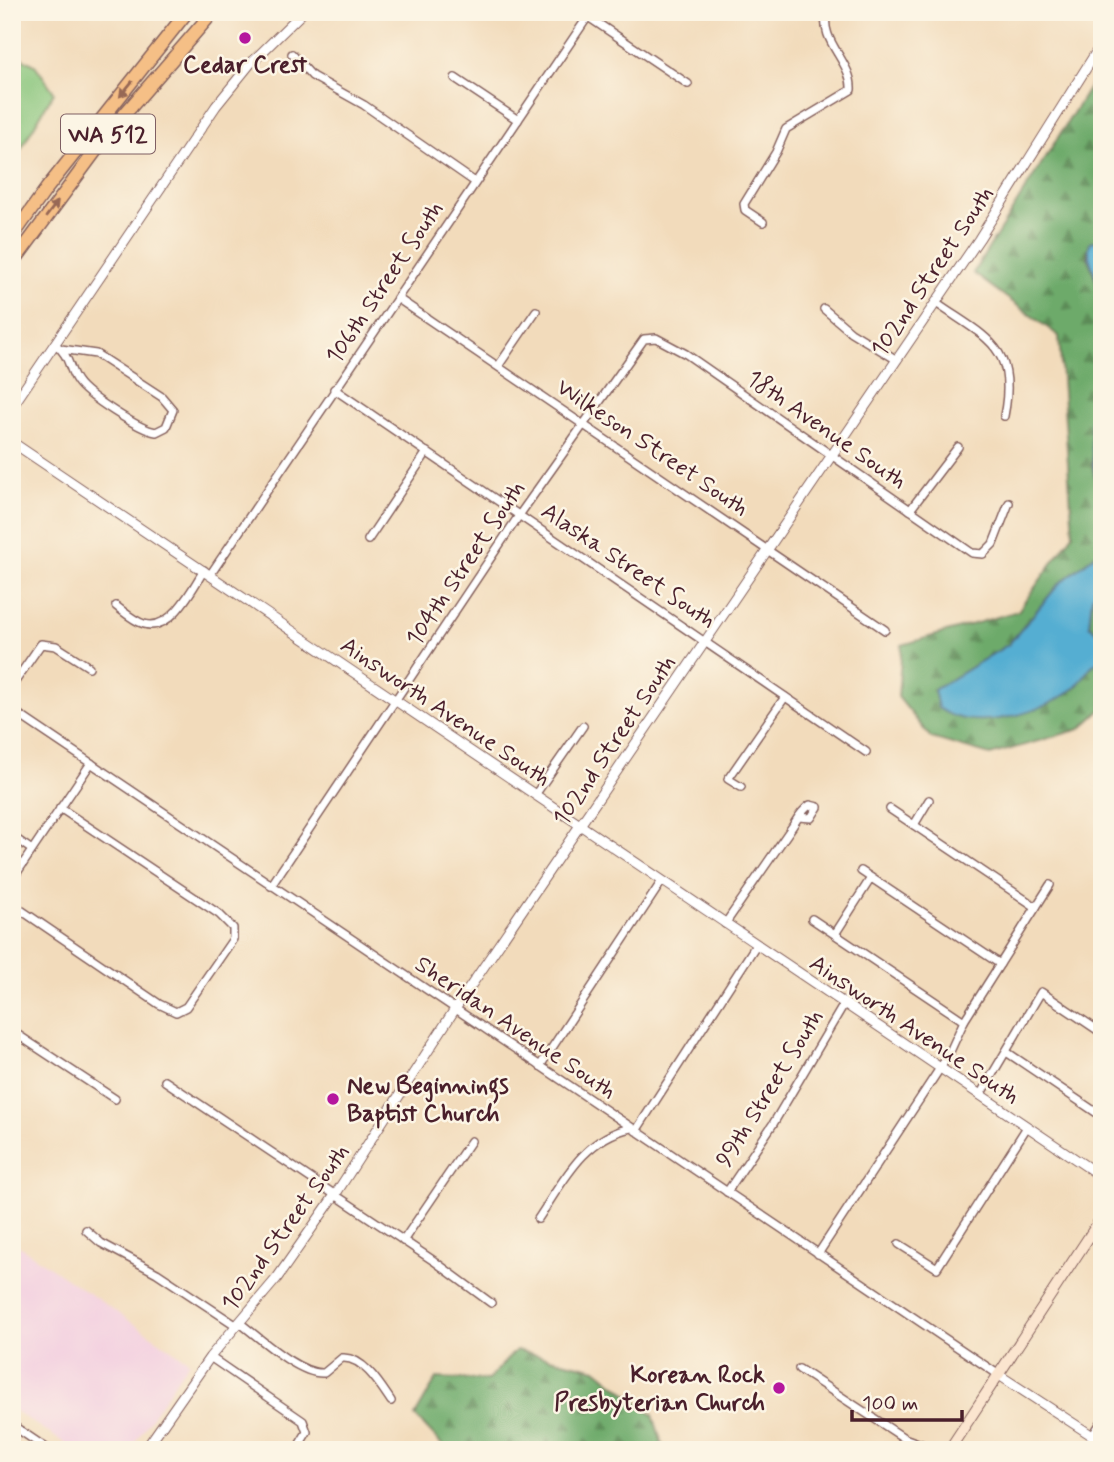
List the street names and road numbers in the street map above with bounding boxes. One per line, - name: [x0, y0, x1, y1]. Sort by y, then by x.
- road number: WA 512: [61, 114, 155, 154]
- street label: 102nd Street South: [865, 180, 1002, 363]
- street label: 106th Street South: [319, 195, 451, 370]
- street label: 18th Avenue South: [740, 363, 912, 497]
- street label: Wilkeson Street South: [550, 372, 754, 524]
- street label: 104th Street South: [399, 475, 533, 653]
- street label: Alaska Street South: [535, 496, 722, 636]
- street label: Ainsworth Avenue South: [334, 630, 556, 794]
- street label: 102nd Street South: [547, 649, 684, 832]
- street label: Ainsworth Avenue South: [803, 948, 1025, 1112]
- street label: Sheridan Avenue South: [409, 949, 622, 1107]
- street label: 99th Street South: [709, 1004, 831, 1174]
- street label: 102nd Street South: [215, 1138, 357, 1318]

